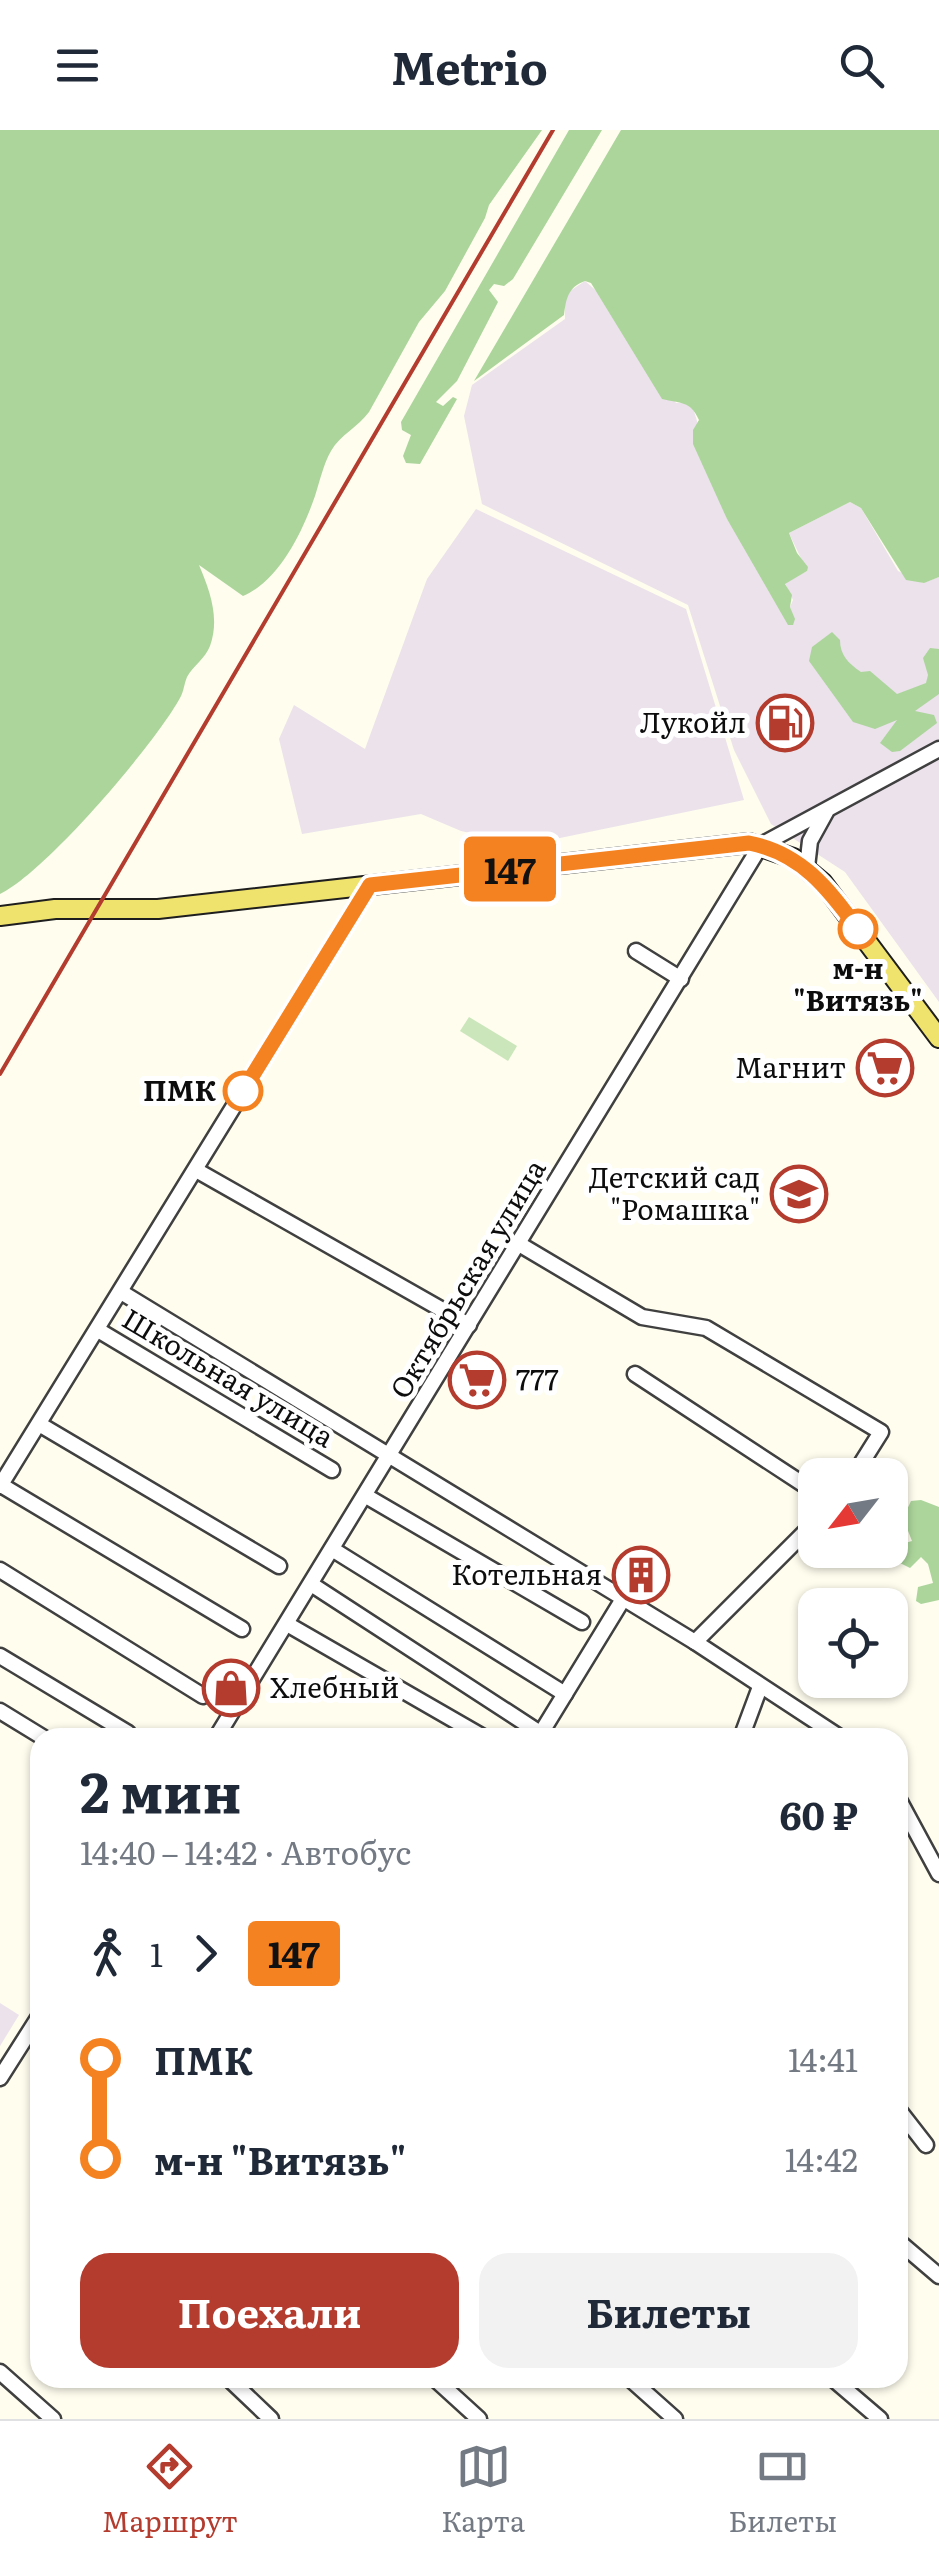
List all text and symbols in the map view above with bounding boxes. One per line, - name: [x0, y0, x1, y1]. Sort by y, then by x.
- text: Metrio: [391, 32, 548, 99]
- icon: menu: [50, 38, 105, 93]
- icon: search: [834, 38, 889, 93]
- fuel station icon: Лукойл: [755, 693, 815, 753]
- place label: Лукойл: [640, 700, 746, 742]
- line badge: 147: [452, 836, 568, 902]
- text: 147: [484, 843, 536, 895]
- marker: м-н "Витязь": [839, 910, 877, 948]
- place label: м-н "Витязь": [793, 946, 923, 1020]
- supermarket icon: Магнит: [855, 1038, 915, 1098]
- place label: Магнит: [735, 1045, 846, 1087]
- place label: ПМК: [143, 1068, 216, 1110]
- marker: ПМК: [224, 1072, 262, 1110]
- street label: Октябрьская улица: [378, 1150, 555, 1406]
- place label: Детский сад "Ромашка": [589, 1155, 760, 1229]
- school or university icon: Детский сад "Ромашка": [769, 1164, 829, 1224]
- street label: Школьная улица: [115, 1296, 343, 1456]
- supermarket icon: 777: [447, 1350, 507, 1410]
- place label: 777: [516, 1357, 559, 1399]
- north arrow: [798, 1458, 908, 1568]
- map controls: [798, 1458, 908, 1698]
- building icon: Котельная: [611, 1545, 671, 1605]
- place label: Котельная: [451, 1552, 602, 1594]
- button: locate: [798, 1588, 908, 1698]
- shop icon: Хлебный: [201, 1658, 261, 1718]
- place label: Хлебный: [270, 1665, 399, 1707]
- text: 2 мин: [80, 1748, 241, 1830]
- text: 60 ₽: [779, 1785, 858, 1842]
- text: 14:40 – 14:42 · Автобус: [80, 1827, 411, 1875]
- icon: walk: [80, 1926, 135, 1981]
- icon: forward: [178, 1926, 233, 1981]
- text: 147: [268, 1927, 320, 1979]
- text: 1: [150, 1929, 163, 1977]
- text: ПМК: [154, 2030, 253, 2087]
- text: 14:41: [788, 2034, 858, 2082]
- text: м-н "Витязь": [154, 2130, 406, 2187]
- text: 14:42: [785, 2134, 858, 2182]
- button: Поехали: [80, 2253, 459, 2368]
- button: Билеты: [479, 2253, 858, 2368]
- tab: Маршрут: [102, 2439, 238, 2541]
- tab: Карта: [441, 2439, 525, 2541]
- tab: Билеты: [728, 2439, 837, 2541]

